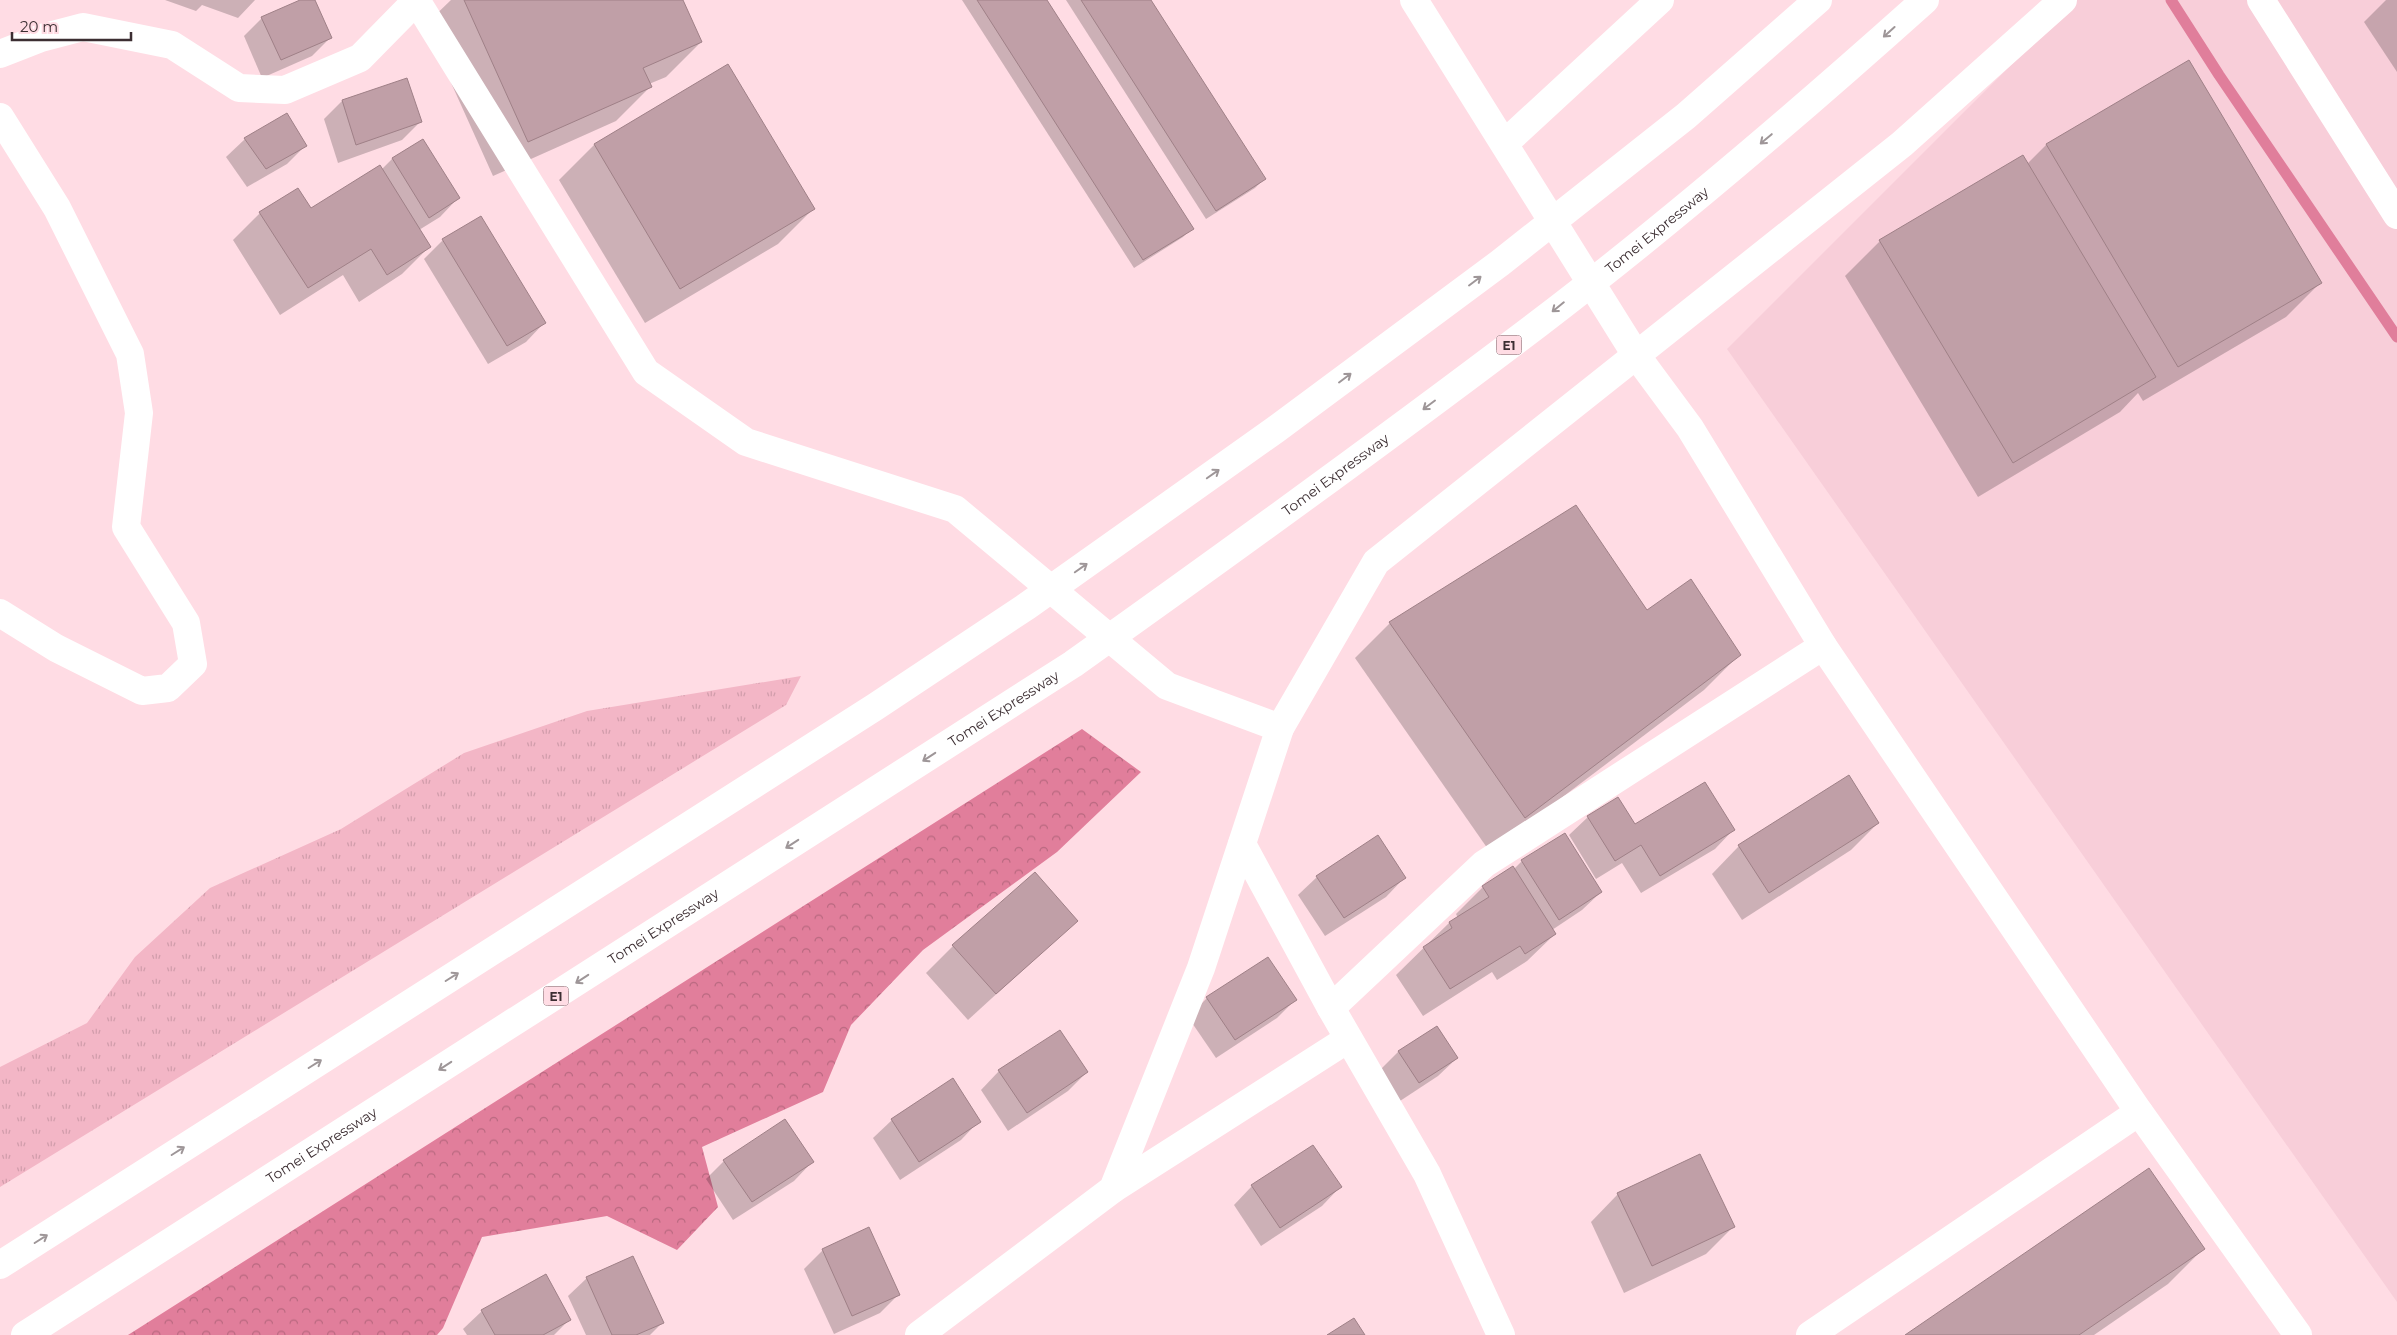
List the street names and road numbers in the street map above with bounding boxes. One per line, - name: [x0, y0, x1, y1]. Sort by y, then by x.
- street label: Tomei Expressway: [1601, 182, 1713, 277]
- road number: E1: [1496, 336, 1522, 354]
- street label: Tomei Expressway: [1278, 429, 1393, 520]
- street label: Tomei Expressway: [945, 666, 1063, 751]
- street label: Tomei Expressway: [605, 884, 722, 968]
- road number: E1: [544, 986, 568, 1006]
- street label: Tomei Expressway: [263, 1103, 381, 1187]

